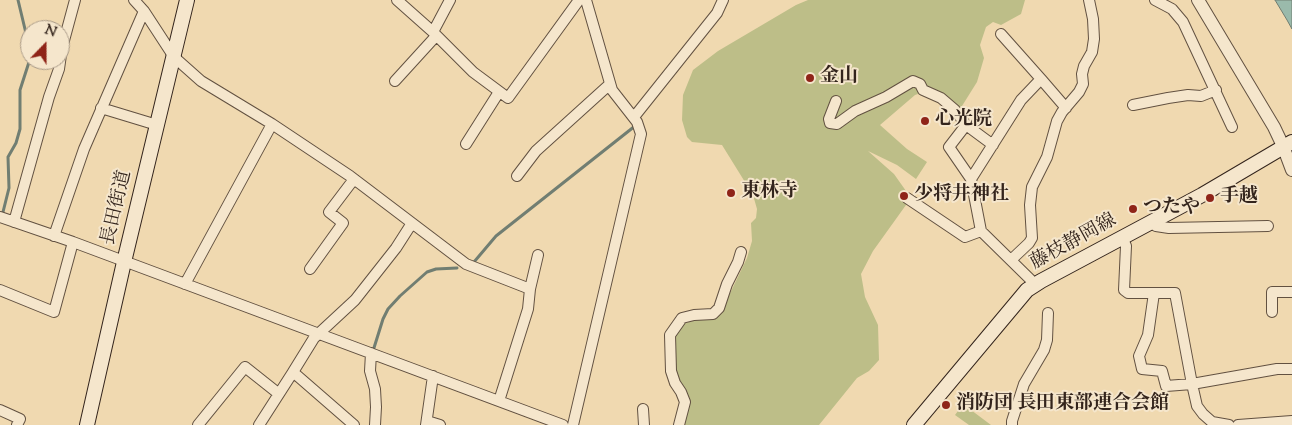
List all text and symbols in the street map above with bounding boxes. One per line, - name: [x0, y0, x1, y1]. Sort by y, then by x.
- north arrow: [20, 20, 70, 70]
- text: N: [41, 21, 59, 43]
- place label: 金山: [820, 67, 858, 89]
- marker: 金山: [804, 72, 816, 84]
- place label: 心光院: [935, 110, 992, 132]
- marker: 心光院: [919, 115, 931, 127]
- street label: 長田街道: [98, 168, 138, 248]
- place label: 東林寺: [741, 182, 798, 204]
- place label: 少将井神社: [914, 185, 1009, 207]
- marker: 東林寺: [725, 187, 737, 199]
- place label: 手越: [1220, 187, 1258, 209]
- marker: 少将井神社: [898, 190, 910, 202]
- marker: 手越: [1204, 192, 1216, 204]
- place label: つたや: [1143, 198, 1200, 220]
- marker: つたや: [1127, 203, 1139, 215]
- street label: 藤枝静岡線: [1027, 210, 1121, 276]
- place label: 消防団 長田東部連合会館: [956, 394, 1169, 416]
- marker: 消防団 長田東部連合会館: [940, 399, 952, 411]

